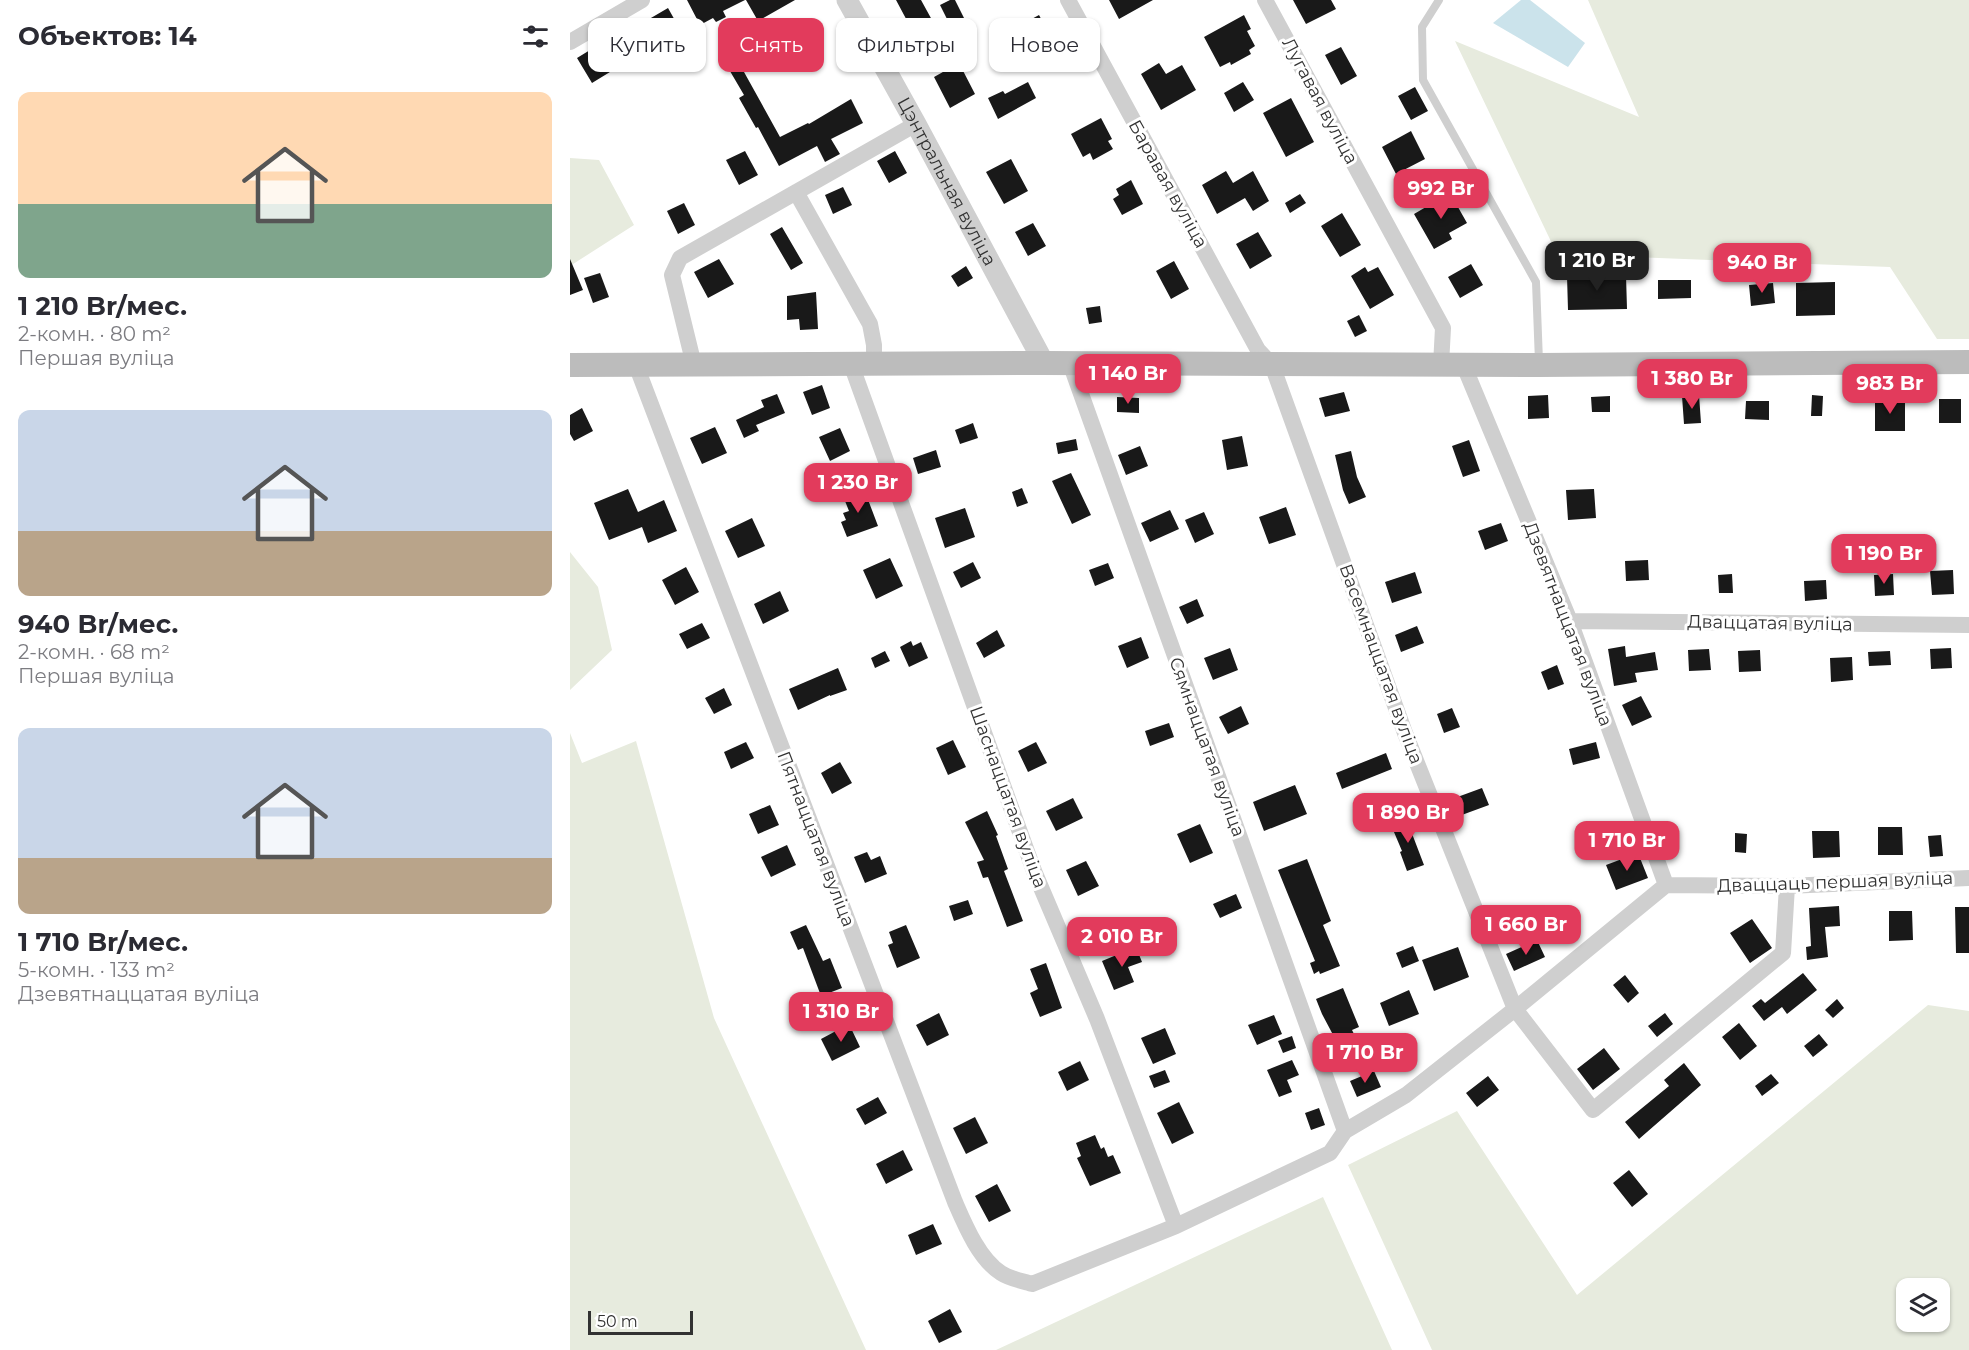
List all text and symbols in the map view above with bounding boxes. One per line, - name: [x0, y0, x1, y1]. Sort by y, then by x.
- chip: Купить: [588, 18, 706, 72]
- chip: Снять: [718, 18, 824, 72]
- chip: Фильтры: [836, 18, 977, 72]
- chip: Новое: [989, 18, 1100, 72]
- text: Объектов: 14: [18, 20, 197, 52]
- icon: filters: [519, 20, 552, 53]
- street label: Лугавая вуліца: [1277, 34, 1363, 168]
- street label: Цэнтральная вуліца: [892, 93, 1001, 270]
- street label: Баравая вуліца: [1124, 116, 1212, 252]
- icon: home: [231, 131, 339, 239]
- pin: 992 Br: [1392, 169, 1490, 220]
- text: 992 Br: [1408, 176, 1474, 200]
- pin: 1 210 Br: [1535, 241, 1659, 292]
- pin: 940 Br: [1713, 243, 1811, 294]
- text: 1 210 Br: [1559, 248, 1635, 272]
- text: 940 Br: [1727, 250, 1797, 274]
- text: 1 210 Br/мес.: [18, 290, 187, 322]
- text: 2-комн. · 80 m²: [18, 322, 171, 346]
- text: Першая вуліца: [18, 346, 174, 370]
- pin: 1 140 Br: [1066, 354, 1190, 405]
- pin: 1 380 Br: [1630, 359, 1754, 410]
- text: 1 140 Br: [1089, 361, 1167, 385]
- pin: 983 Br: [1841, 364, 1939, 415]
- text: 1 380 Br: [1651, 366, 1733, 390]
- text: 983 Br: [1856, 371, 1924, 395]
- icon: home: [231, 449, 339, 557]
- pin: 1 230 Br: [796, 463, 920, 514]
- text: 1 230 Br: [818, 470, 898, 494]
- street label: Дзевятнаццатая вуліца: [1519, 519, 1617, 729]
- pin: 1 190 Br: [1822, 534, 1946, 585]
- text: 1 190 Br: [1845, 541, 1923, 565]
- street label: Васемнаццатая вуліца: [1335, 561, 1427, 767]
- text: 940 Br/мес.: [18, 608, 178, 640]
- street label: Дваццатая вуліца: [1687, 611, 1853, 635]
- text: 2-комн. · 68 m²: [18, 640, 170, 664]
- street label: Сямнаццатая вуліца: [1164, 654, 1250, 840]
- text: Першая вуліца: [18, 664, 174, 688]
- street label: Шаснаццатая вуліца: [965, 703, 1051, 891]
- street label: Пятнаццатая вуліца: [772, 748, 860, 930]
- icon: home: [231, 767, 339, 875]
- pin: 1 890 Br: [1346, 793, 1470, 844]
- text: 1 890 Br: [1367, 800, 1449, 824]
- pin: 1 710 Br: [1565, 821, 1689, 872]
- text: 1 710 Br: [1588, 828, 1666, 852]
- street label: Дваццаць першая вуліца: [1717, 867, 1953, 897]
- pin: 1 660 Br: [1464, 905, 1588, 956]
- text: 1 660 Br: [1485, 912, 1567, 936]
- pin: 2 010 Br: [1060, 917, 1184, 968]
- text: 2 010 Br: [1081, 924, 1163, 948]
- text: 1 710 Br/мес.: [18, 926, 188, 958]
- text: 5-комн. · 133 m²: [18, 958, 175, 982]
- text: Дзевятнаццатая вуліца: [18, 982, 260, 1006]
- pin: 1 310 Br: [779, 992, 903, 1043]
- text: 1 310 Br: [803, 999, 879, 1023]
- pin: 1 710 Br: [1303, 1033, 1427, 1084]
- text: 1 710 Br: [1326, 1040, 1404, 1064]
- map controls: [1896, 1278, 1950, 1332]
- button: layers: [1896, 1278, 1950, 1332]
- scale bar: [588, 1308, 693, 1336]
- text: 50 m: [597, 1312, 638, 1331]

